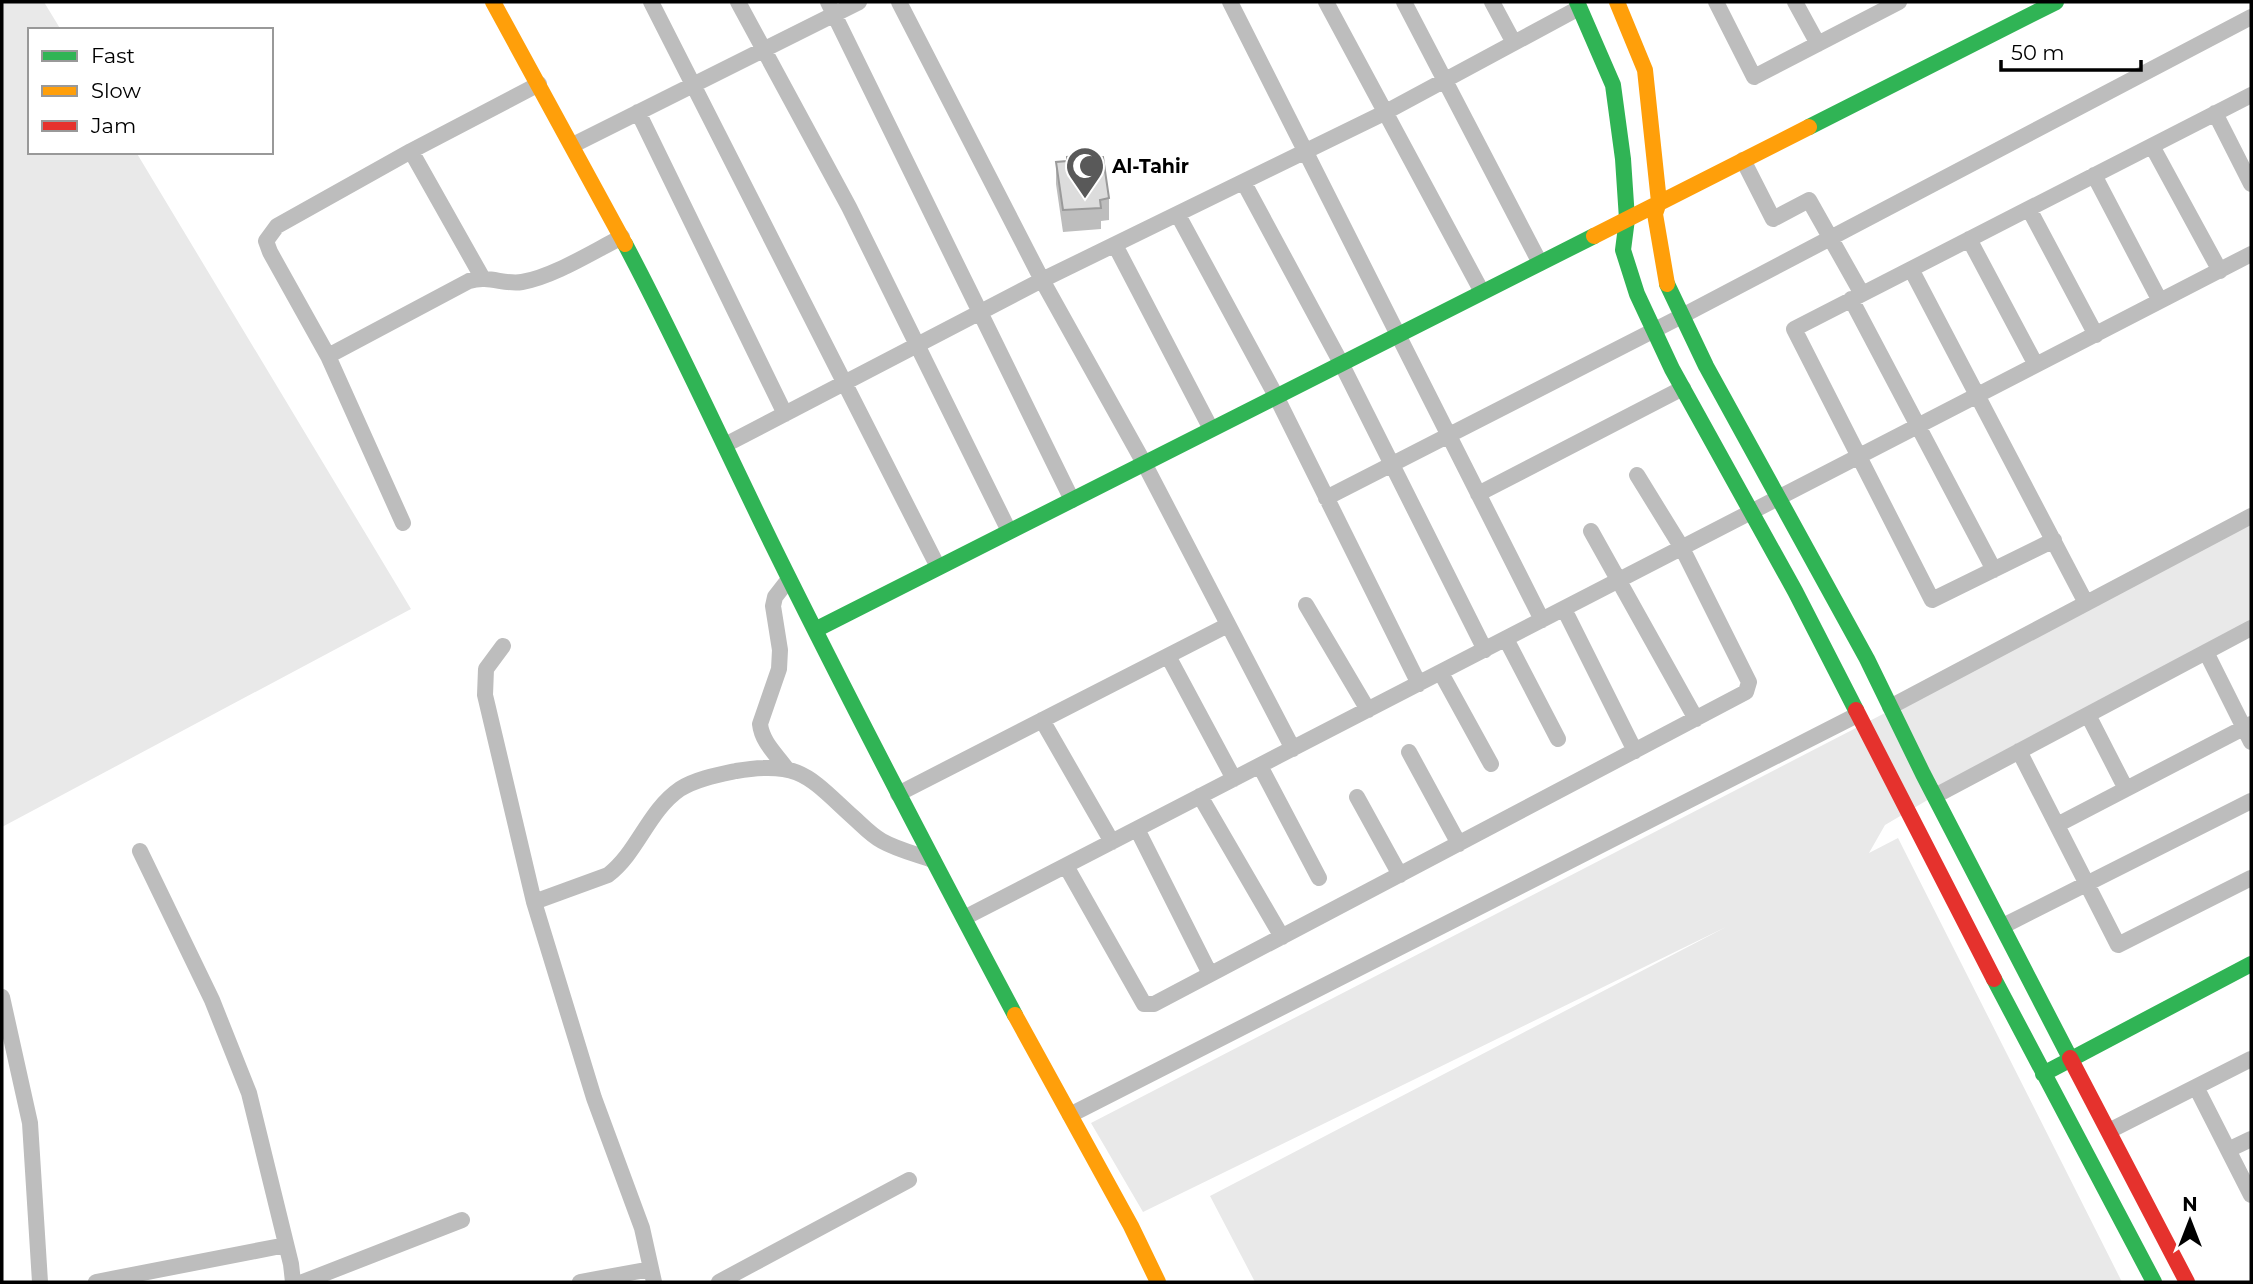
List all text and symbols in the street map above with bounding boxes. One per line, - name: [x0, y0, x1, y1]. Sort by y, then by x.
- legend: [28, 28, 273, 154]
- scale bar: [2001, 28, 2141, 72]
- text: 50 m: [2011, 40, 2065, 65]
- text: Fast: [91, 43, 135, 68]
- text: Slow: [91, 78, 141, 103]
- text: Jam: [90, 113, 136, 138]
- mosque icon: Al-Tahir: [1064, 145, 1106, 200]
- place label: Al-Tahir: [1111, 155, 1189, 178]
- north arrow: [2155, 1186, 2225, 1256]
- text: N: [2182, 1193, 2198, 1216]

